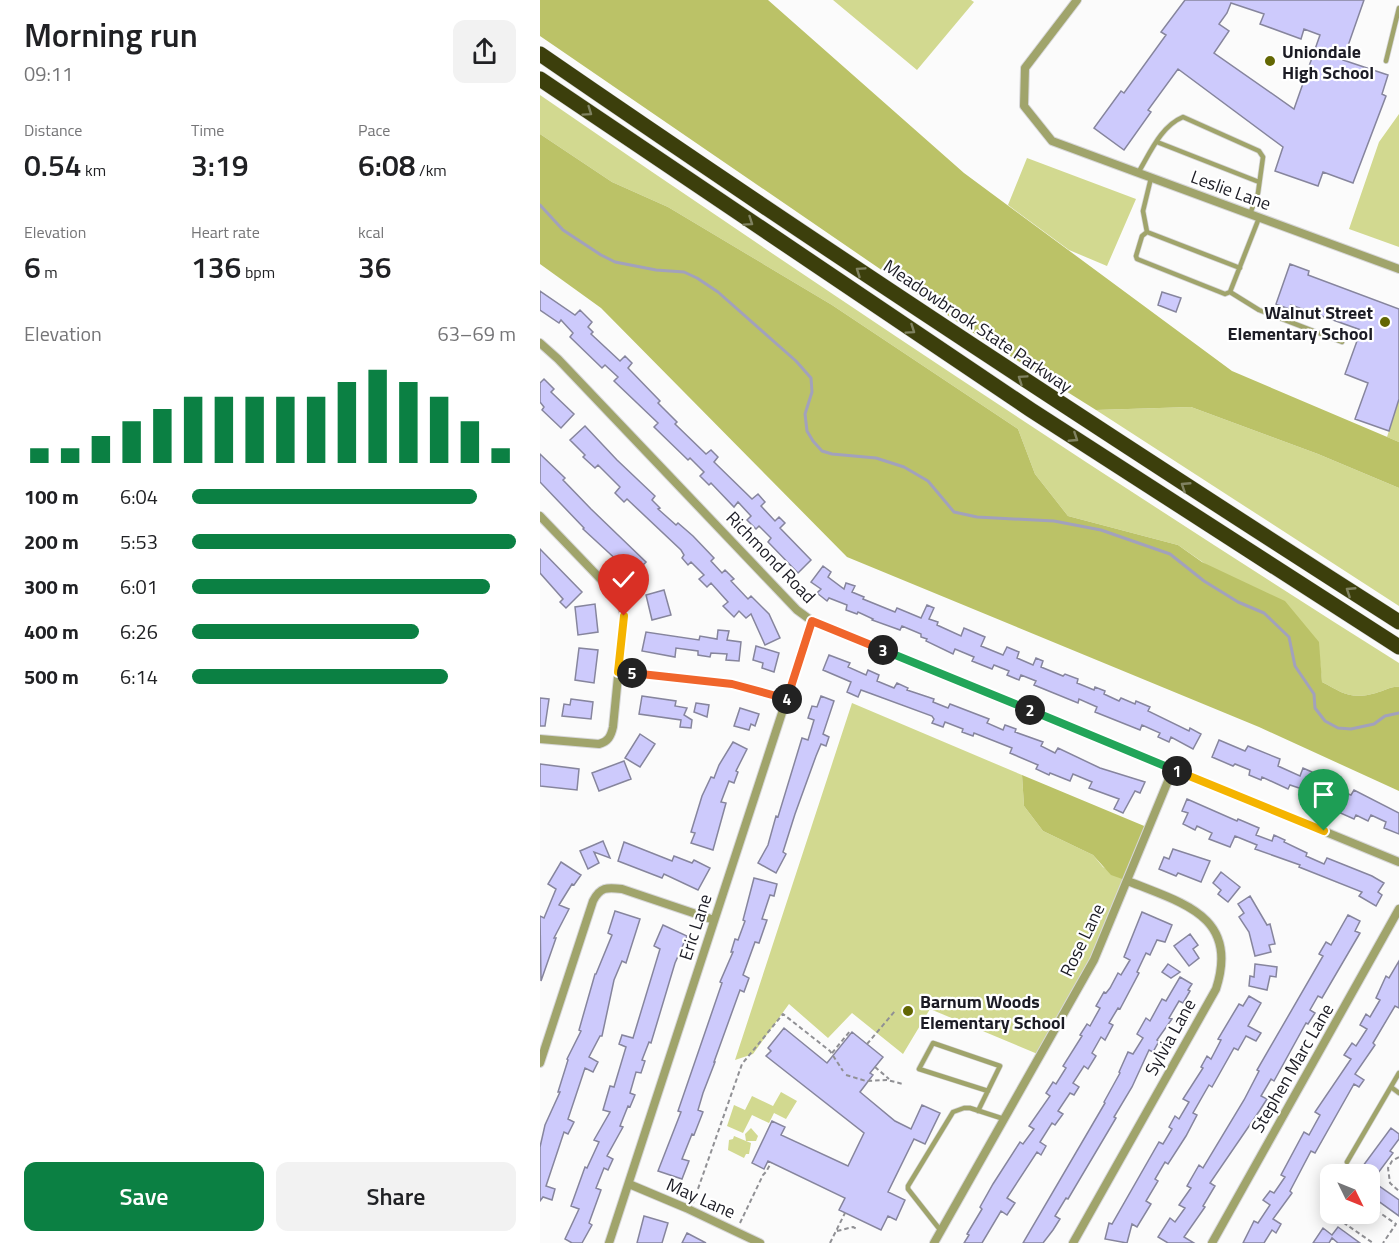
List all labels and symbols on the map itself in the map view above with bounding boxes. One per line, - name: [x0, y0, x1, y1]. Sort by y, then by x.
- place label: Uniondale High School: [1282, 38, 1374, 86]
- marker: Uniondale High School: [1263, 54, 1277, 68]
- one-way arrow: [582, 105, 593, 116]
- street label: Leslie Lane: [1187, 163, 1275, 217]
- one-way arrow: [743, 215, 754, 226]
- street label: Meadowbrook State Parkway: [878, 252, 1078, 400]
- one-way arrow: [856, 267, 867, 278]
- place label: Walnut Street Elementary School: [1228, 299, 1373, 347]
- marker: Walnut Street Elementary School: [1378, 315, 1392, 329]
- one-way arrow: [905, 323, 916, 334]
- one-way arrow: [1018, 375, 1029, 386]
- one-way arrow: [1068, 430, 1078, 442]
- one-way arrow: [1181, 482, 1192, 493]
- street label: Richmond Road: [720, 505, 822, 609]
- pin: [598, 554, 649, 616]
- one-way arrow: [1346, 587, 1357, 598]
- pin: 3: [868, 635, 898, 665]
- pin: 5: [617, 658, 647, 688]
- pin: 4: [772, 684, 802, 714]
- pin: 2: [1015, 695, 1045, 725]
- pin: 1: [1162, 756, 1192, 786]
- pin: [1298, 769, 1349, 831]
- street label: Eric Lane: [672, 890, 718, 964]
- street label: Rose Lane: [1053, 899, 1111, 981]
- place label: Barnum Woods Elementary School: [920, 988, 1065, 1036]
- street label: Sylvia Lane: [1138, 994, 1202, 1080]
- street label: Stephen Marc Lane: [1244, 998, 1340, 1138]
- marker: Barnum Woods Elementary School: [901, 1004, 915, 1018]
- north arrow: [1320, 1164, 1380, 1224]
- street label: May Lane: [662, 1171, 740, 1225]

